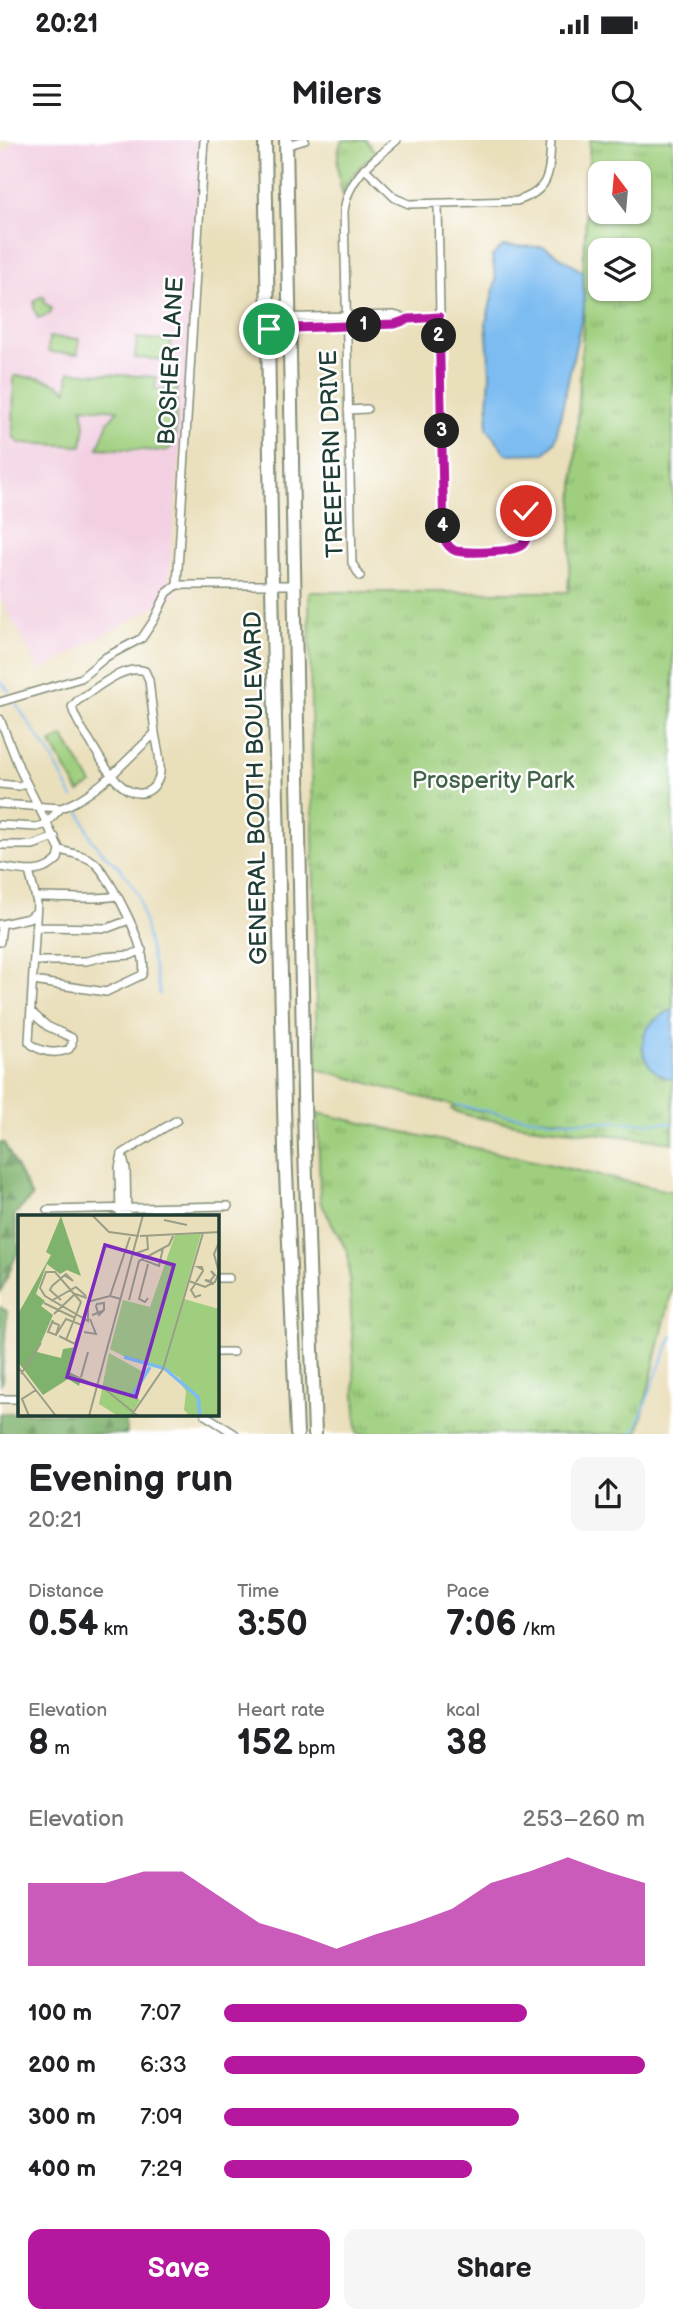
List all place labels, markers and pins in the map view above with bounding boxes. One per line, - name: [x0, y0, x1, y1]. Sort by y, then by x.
- pin: [239, 299, 299, 359]
- pin: 1: [346, 308, 382, 342]
- pin: 2: [422, 318, 457, 354]
- pin: 3: [424, 414, 460, 448]
- pin: [496, 481, 556, 541]
- pin: 4: [426, 508, 460, 544]

